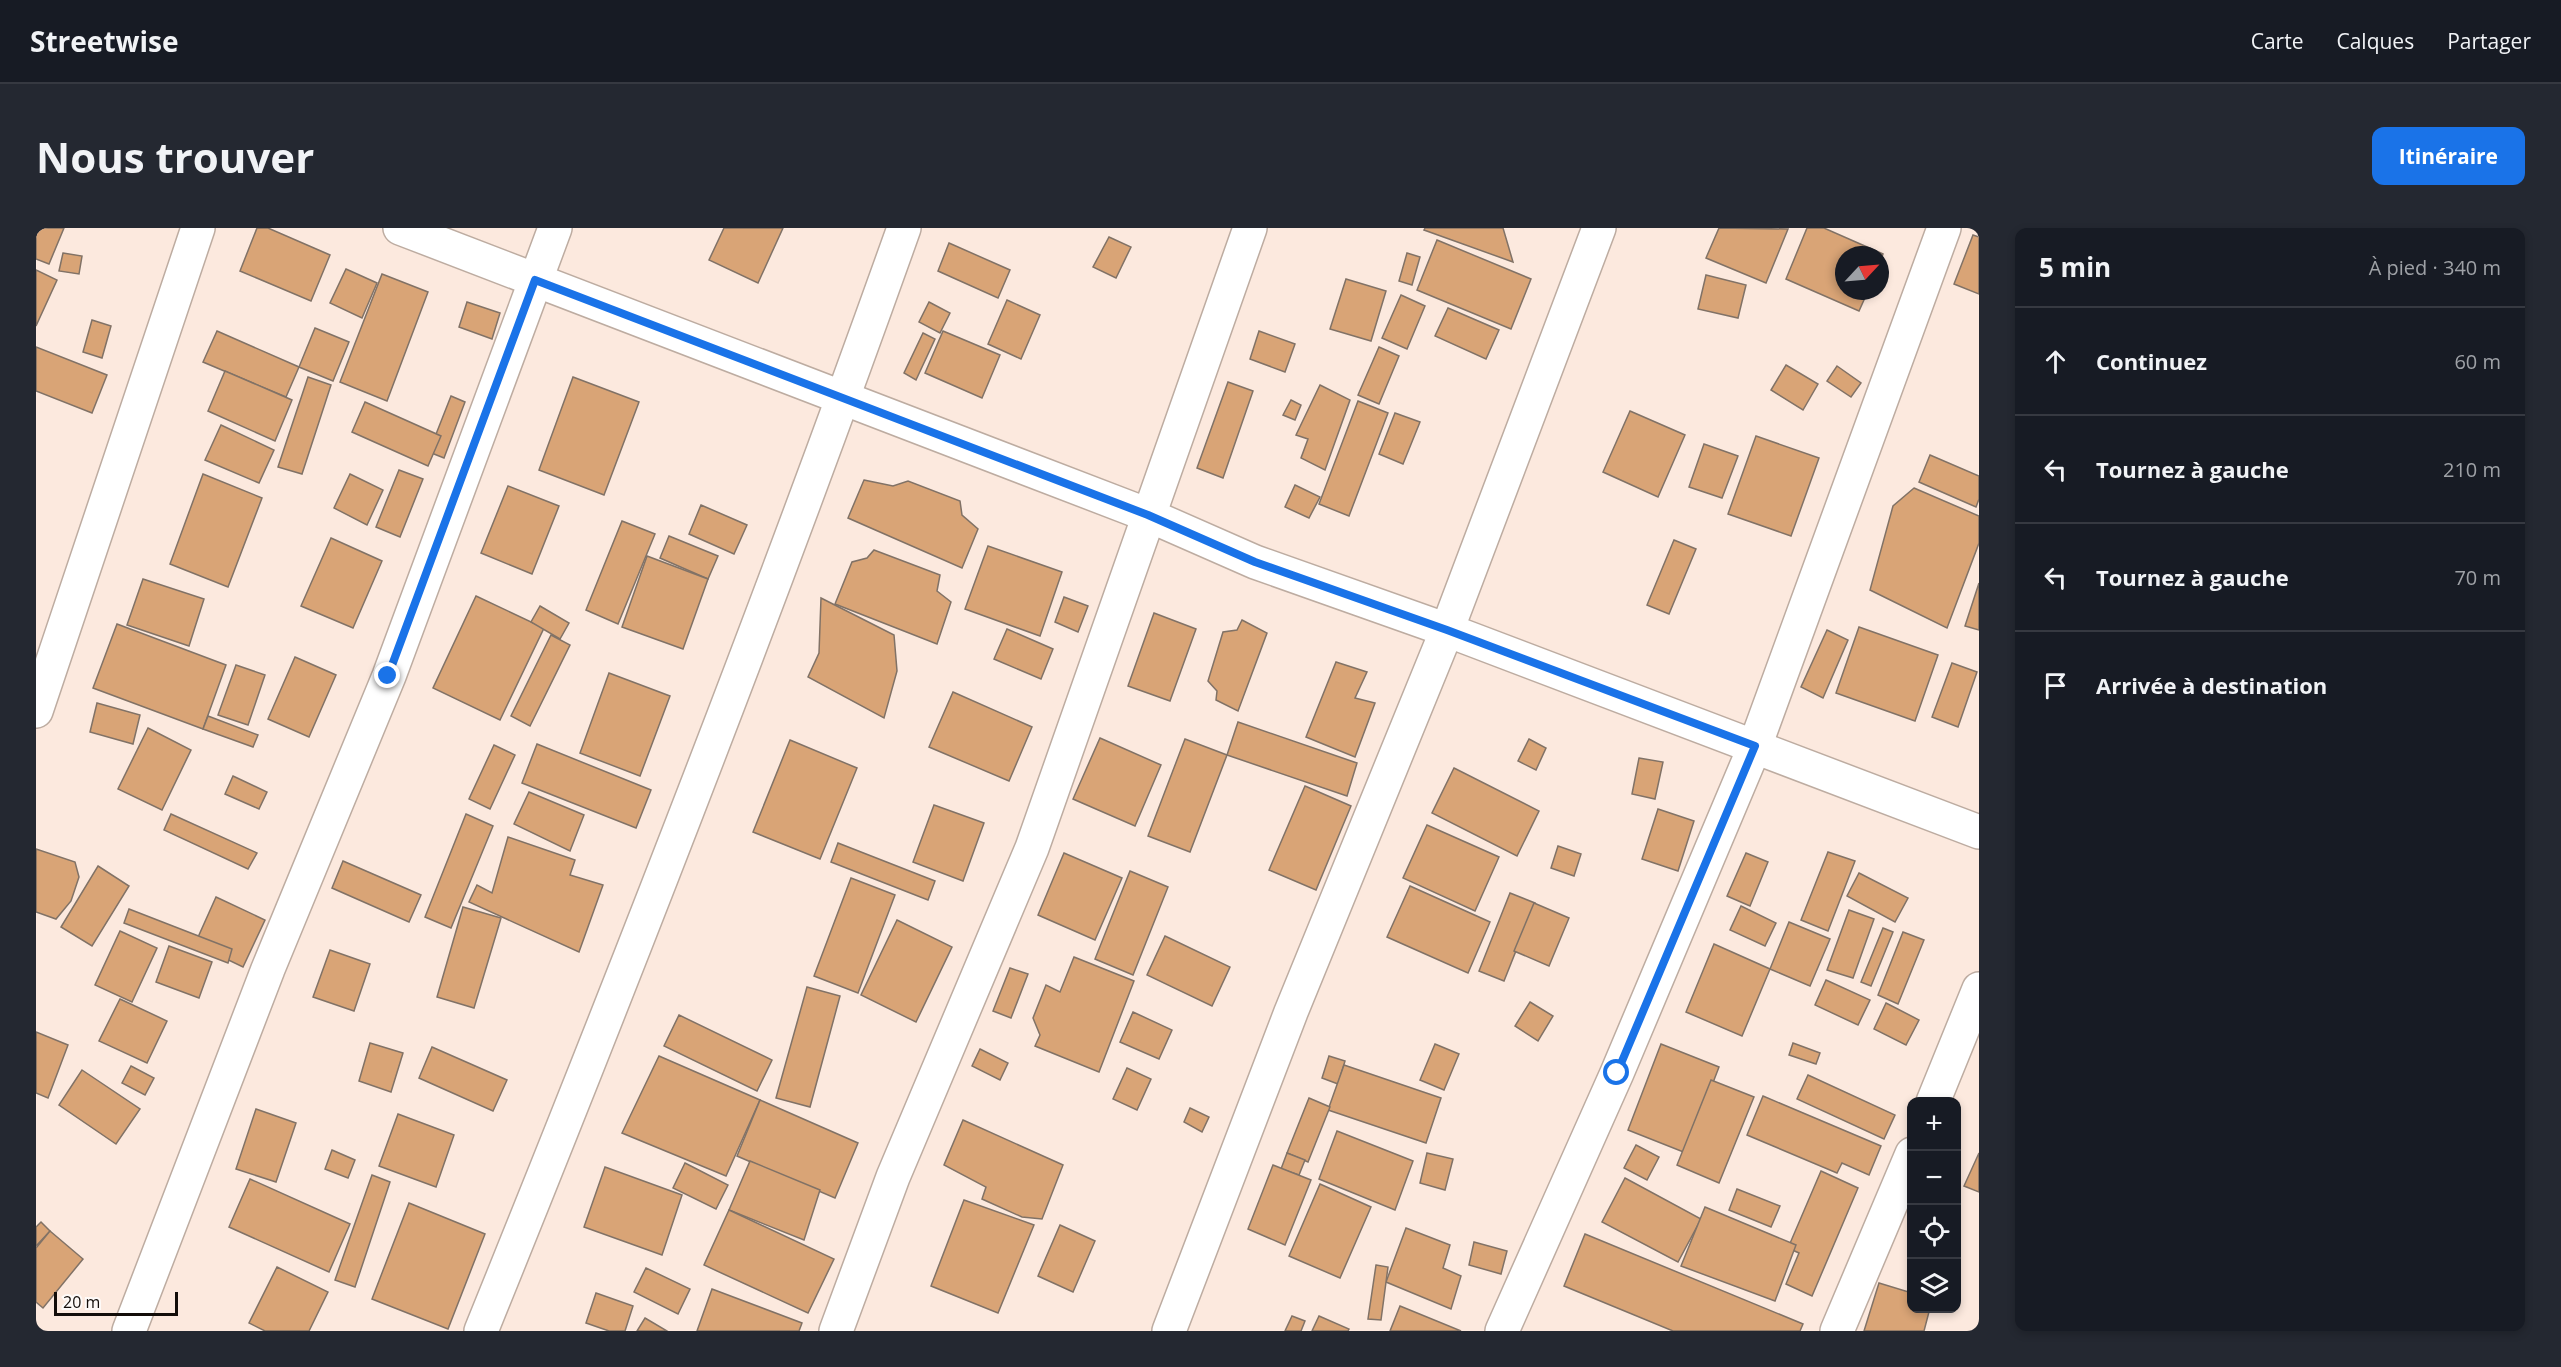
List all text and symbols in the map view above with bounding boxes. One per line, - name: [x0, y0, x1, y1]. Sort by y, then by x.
- text: Streetwise: [30, 22, 179, 60]
- text: Carte: [2251, 27, 2303, 55]
- text: Calques: [2336, 27, 2414, 55]
- text: Partager: [2447, 27, 2531, 55]
- button: Itinéraire: [2372, 127, 2525, 185]
- text: Nous trouver: [36, 128, 314, 185]
- north arrow: [1835, 246, 1889, 300]
- text: 5 min: [2039, 249, 2111, 285]
- text: À pied · 340 m: [2369, 254, 2501, 281]
- icon: ahead: [2039, 345, 2072, 378]
- text: Continuez: [2096, 346, 2207, 376]
- text: 60 m: [2454, 348, 2501, 375]
- icon: left: [2039, 453, 2072, 486]
- text: Tournez à gauche: [2096, 454, 2289, 484]
- text: 210 m: [2443, 456, 2501, 483]
- icon: left: [2039, 561, 2072, 594]
- text: Tournez à gauche: [2096, 562, 2289, 592]
- text: 70 m: [2454, 564, 2501, 591]
- route end: [374, 662, 400, 688]
- icon: arrive: [2039, 669, 2072, 702]
- text: Arrivée à destination: [2096, 670, 2327, 700]
- route start: [1603, 1059, 1629, 1085]
- map controls: [1907, 1097, 1961, 1313]
- button: +: [1907, 1097, 1961, 1151]
- button: −: [1907, 1151, 1961, 1205]
- button: locate: [1907, 1205, 1961, 1259]
- button: layers: [1907, 1259, 1961, 1313]
- scale bar: [54, 1289, 178, 1316]
- text: 20 m: [63, 1291, 100, 1313]

